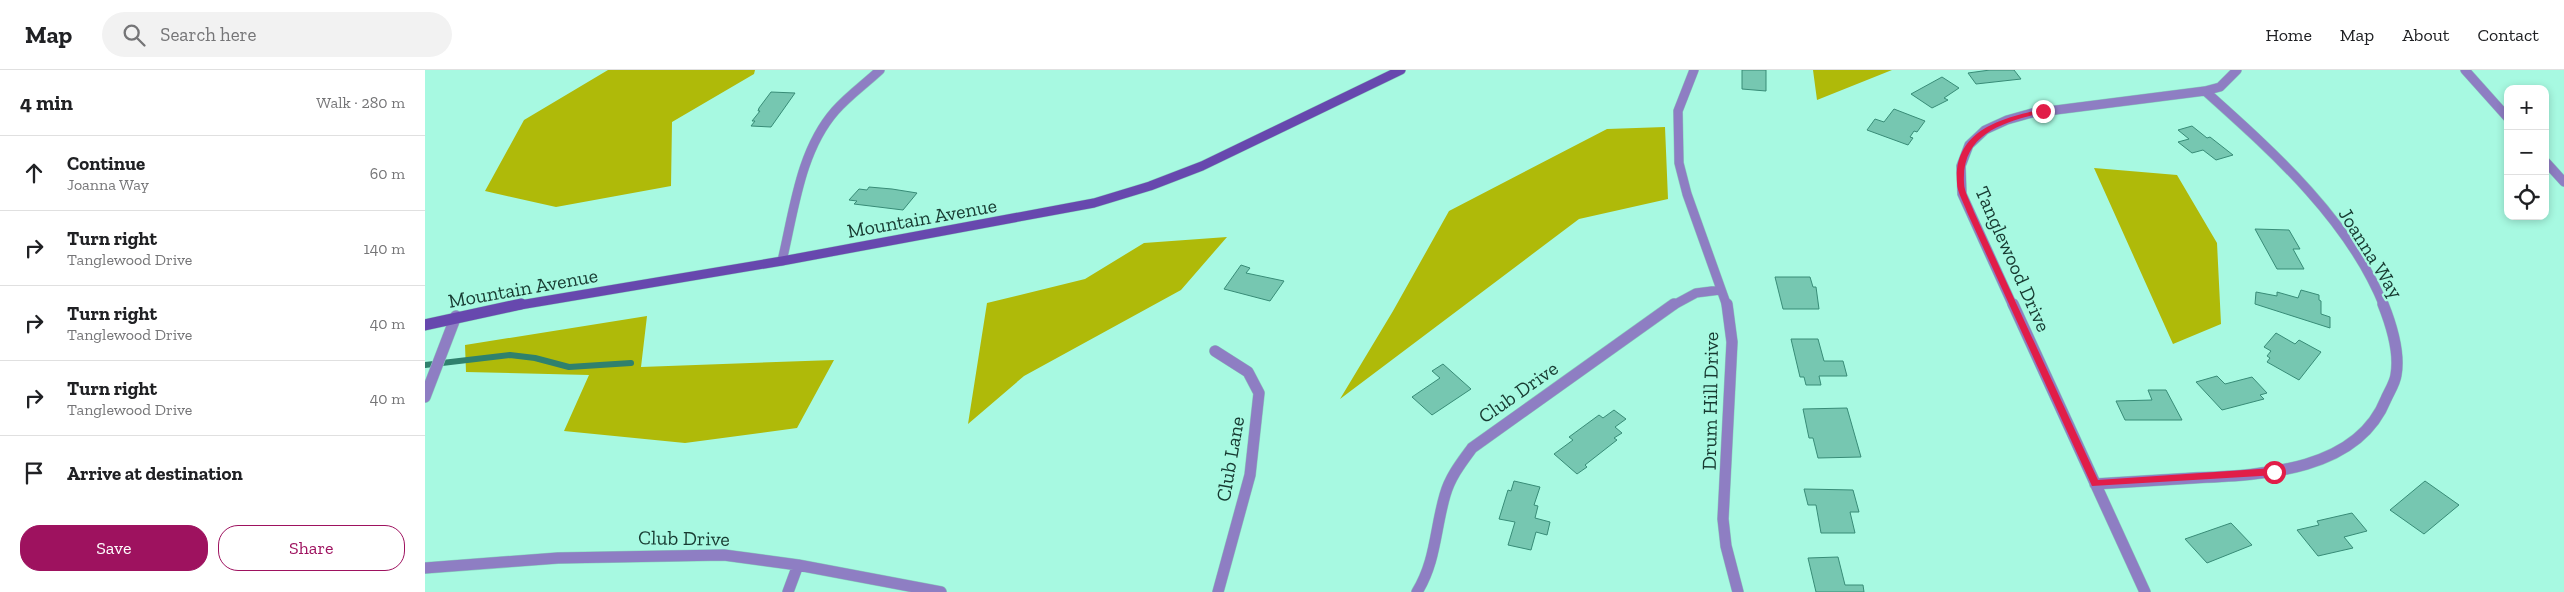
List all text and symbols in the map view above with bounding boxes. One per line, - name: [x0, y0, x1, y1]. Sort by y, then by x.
- search box: [102, 12, 452, 57]
- text: Map: [25, 20, 72, 49]
- icon: search: [120, 21, 148, 49]
- text: Search here: [160, 23, 257, 46]
- text: Home: [2265, 24, 2312, 46]
- text: Map: [2340, 24, 2374, 46]
- text: About: [2402, 24, 2449, 46]
- text: Contact: [2477, 24, 2539, 46]
- map controls: [2504, 85, 2549, 220]
- button: +: [2504, 85, 2549, 130]
- text: 4 min: [20, 90, 73, 115]
- text: Walk · 280 m: [316, 93, 405, 112]
- route end: [2032, 100, 2055, 123]
- button: −: [2504, 130, 2549, 175]
- text: Continue: [67, 152, 145, 175]
- icon: ahead: [20, 159, 48, 187]
- text: 60 m: [370, 164, 405, 183]
- text: Joanna Way: [67, 175, 149, 194]
- button: locate: [2504, 175, 2549, 220]
- street label: Tanglewood Drive: [1970, 183, 2056, 335]
- street label: Mountain Avenue: [845, 193, 999, 243]
- street label: Joanna Way: [2334, 203, 2409, 303]
- text: Turn right: [67, 227, 157, 250]
- icon: right: [20, 234, 48, 262]
- text: 140 m: [364, 239, 405, 258]
- text: Tanglewood Drive: [67, 250, 192, 269]
- street label: Mountain Avenue: [446, 263, 600, 313]
- text: Turn right: [67, 302, 157, 325]
- icon: right: [20, 309, 48, 337]
- text: 40 m: [370, 314, 405, 333]
- text: Tanglewood Drive: [67, 325, 192, 344]
- street label: Drum Hill Drive: [1697, 332, 1723, 470]
- street label: Club Drive: [1474, 356, 1562, 428]
- text: Turn right: [67, 377, 157, 400]
- icon: right: [20, 384, 48, 412]
- text: 40 m: [370, 389, 405, 408]
- text: Tanglewood Drive: [67, 400, 192, 419]
- street label: Club Lane: [1211, 415, 1249, 503]
- icon: arrive: [20, 459, 48, 487]
- route start: [2263, 461, 2286, 484]
- text: Arrive at destination: [67, 462, 243, 485]
- button: Save: [20, 525, 208, 571]
- button: Share: [218, 525, 405, 571]
- street label: Club Drive: [638, 525, 730, 551]

